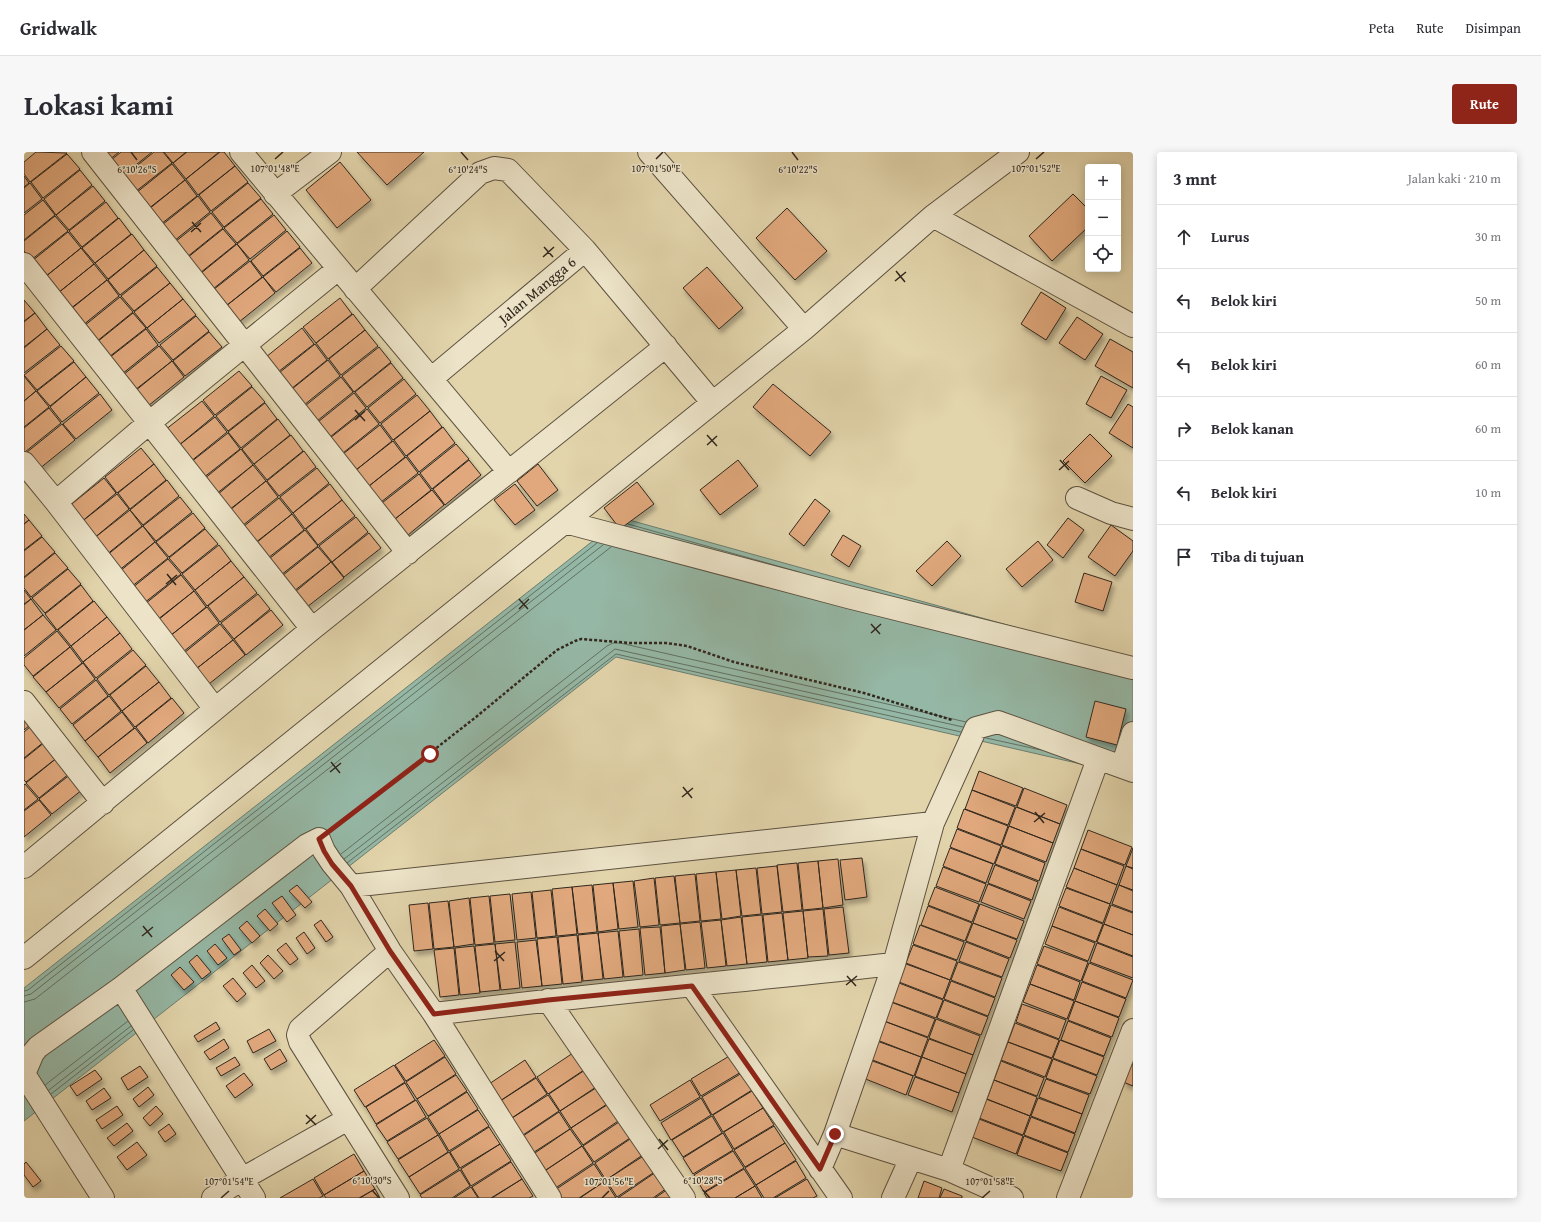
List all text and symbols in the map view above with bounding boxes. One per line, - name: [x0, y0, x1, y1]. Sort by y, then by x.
- text: Gridwalk: [20, 14, 97, 42]
- text: Peta: [1369, 18, 1394, 38]
- text: Rute: [1416, 18, 1444, 38]
- text: Disimpan: [1466, 18, 1521, 38]
- text: Lokasi kami: [24, 84, 174, 125]
- button: Rute: [1452, 84, 1517, 124]
- text: 107°01'48"E: [250, 161, 300, 176]
- text: 107°01'50"E: [631, 161, 681, 176]
- text: 107°01'52"E: [1011, 161, 1061, 176]
- text: 6°10'26"S: [117, 162, 157, 177]
- text: 6°10'24"S: [448, 162, 488, 177]
- text: 6°10'22"S: [778, 162, 818, 177]
- map controls: [1085, 164, 1121, 272]
- button: +: [1085, 164, 1121, 200]
- text: 3 mnt: [1173, 166, 1217, 191]
- text: Jalan kaki · 210 m: [1408, 169, 1501, 188]
- button: −: [1085, 200, 1121, 236]
- icon: ahead: [1173, 226, 1195, 248]
- text: Lurus: [1211, 226, 1249, 247]
- text: 30 m: [1475, 227, 1501, 246]
- button: locate: [1085, 236, 1121, 272]
- street label: Jalan Mangga 6: [492, 251, 580, 330]
- icon: left: [1173, 290, 1195, 312]
- text: Belok kiri: [1211, 290, 1277, 311]
- text: 50 m: [1475, 291, 1501, 310]
- icon: left: [1173, 354, 1195, 376]
- text: Belok kiri: [1211, 354, 1277, 375]
- text: 60 m: [1475, 355, 1501, 374]
- icon: right: [1173, 418, 1195, 440]
- text: Belok kanan: [1211, 418, 1294, 439]
- text: 60 m: [1475, 419, 1501, 438]
- icon: left: [1173, 482, 1195, 504]
- text: Belok kiri: [1211, 482, 1277, 503]
- text: 10 m: [1475, 483, 1501, 502]
- icon: arrive: [1173, 546, 1195, 568]
- text: Tiba di tujuan: [1211, 546, 1304, 567]
- route start: [421, 745, 439, 763]
- route end: [826, 1125, 844, 1143]
- text: 6°10'30"S: [352, 1173, 392, 1188]
- text: 6°10'28"S: [683, 1173, 723, 1188]
- text: 107°01'54"E: [204, 1174, 254, 1189]
- text: 107°01'56"E: [584, 1174, 634, 1189]
- text: 107°01'58"E: [965, 1174, 1015, 1189]

